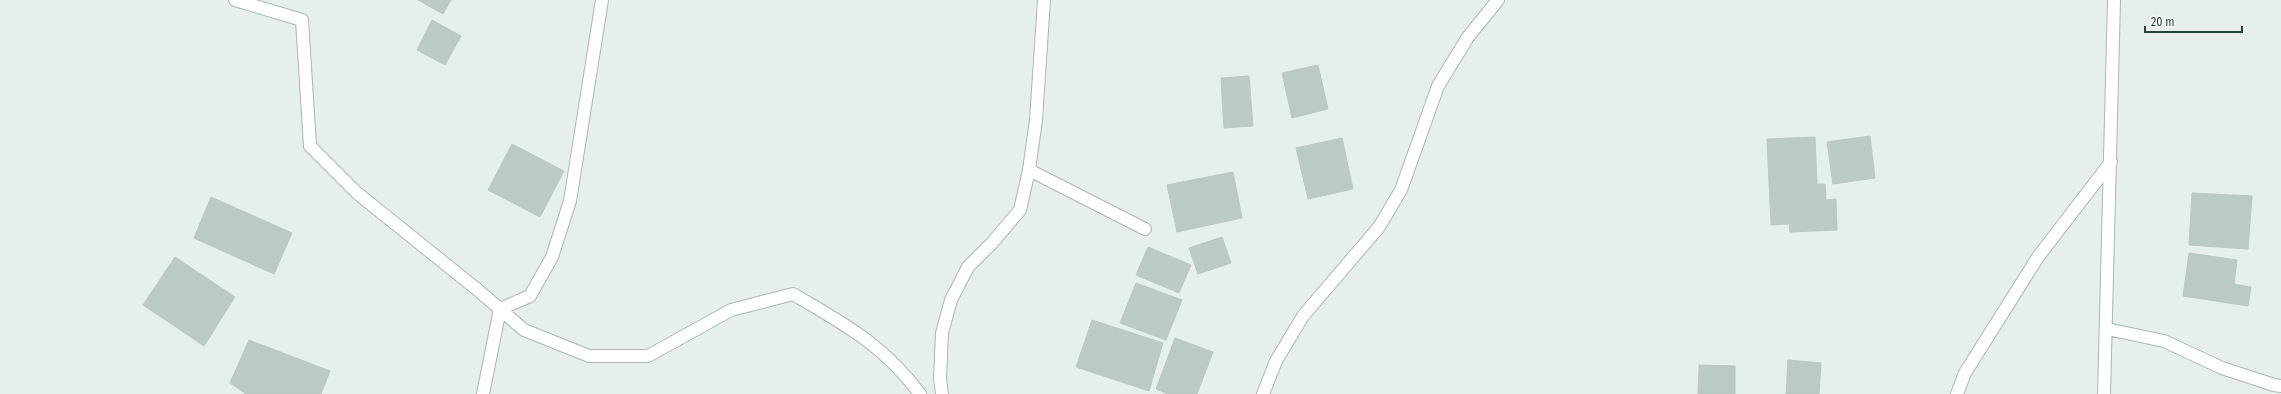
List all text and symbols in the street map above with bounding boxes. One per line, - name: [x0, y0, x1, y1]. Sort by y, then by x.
- scale bar: [2145, 8, 2242, 34]
- text: 20 m: [2151, 15, 2175, 29]

